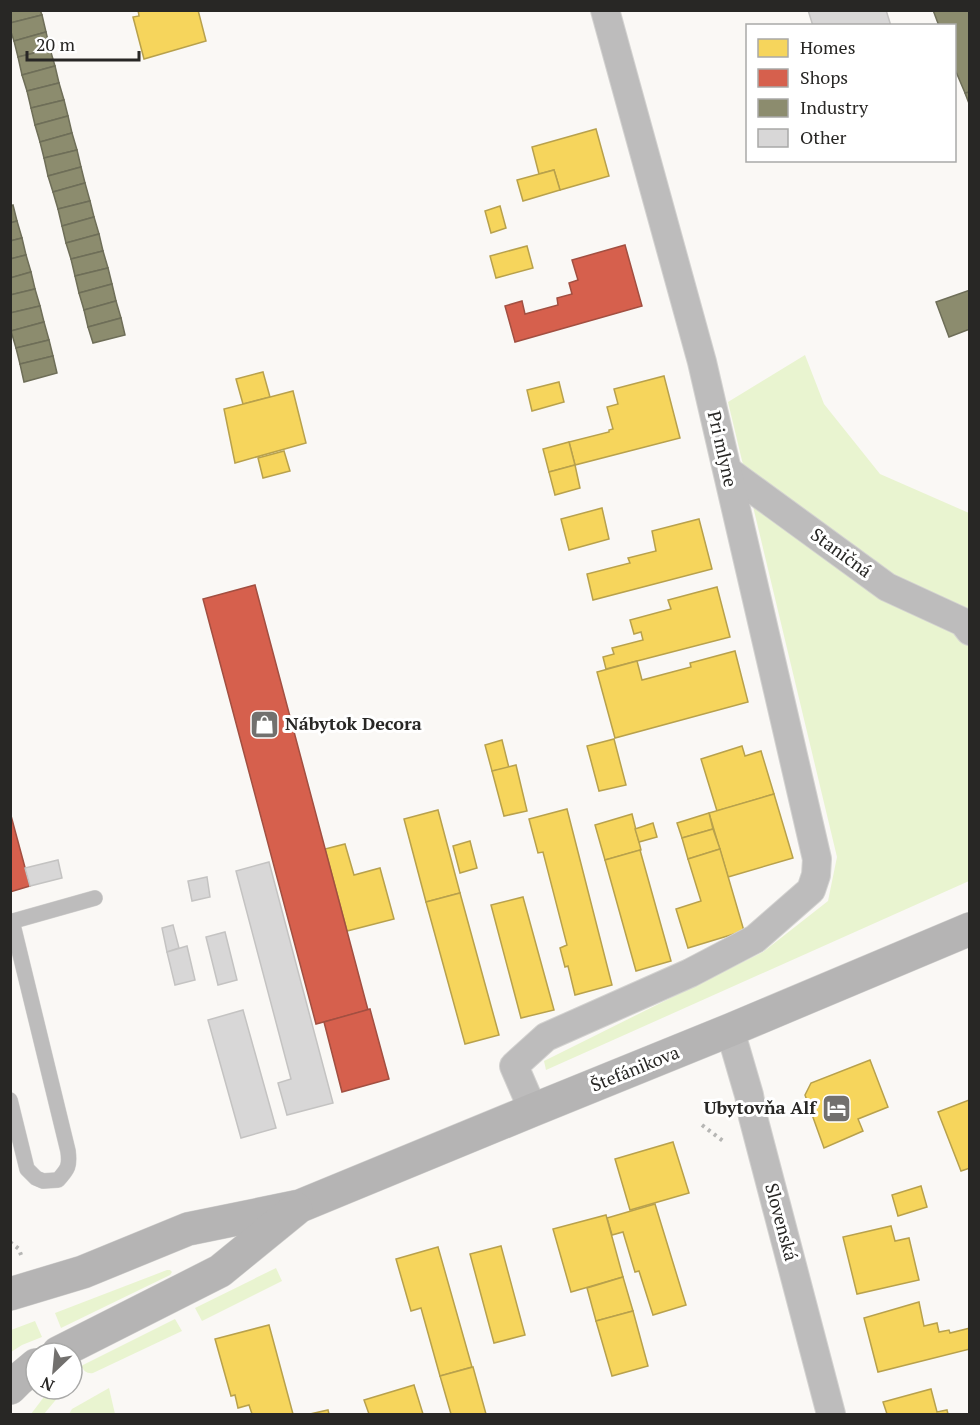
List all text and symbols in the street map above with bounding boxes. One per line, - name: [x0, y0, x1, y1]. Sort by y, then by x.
- scale bar: [27, 24, 140, 62]
- legend: [746, 24, 956, 162]
- text: 20 m: [36, 32, 76, 56]
- text: Homes: [800, 35, 855, 59]
- text: Shops: [800, 65, 848, 89]
- text: Industry: [800, 95, 869, 119]
- text: Other: [800, 125, 847, 149]
- street label: Pri mlyne: [703, 408, 743, 489]
- street label: Staničná: [806, 522, 877, 582]
- shop icon: Nábytok Decora: [248, 708, 280, 740]
- place label: Nábytok Decora: [285, 711, 422, 735]
- street label: Štefánikova: [587, 1039, 683, 1097]
- hotel icon: Ubytovňa Alf: [821, 1092, 853, 1124]
- place label: Ubytovňa Alf: [704, 1095, 817, 1119]
- street label: Slovenská: [760, 1180, 804, 1263]
- north arrow: [24, 1341, 84, 1401]
- text: N: [37, 1372, 58, 1397]

